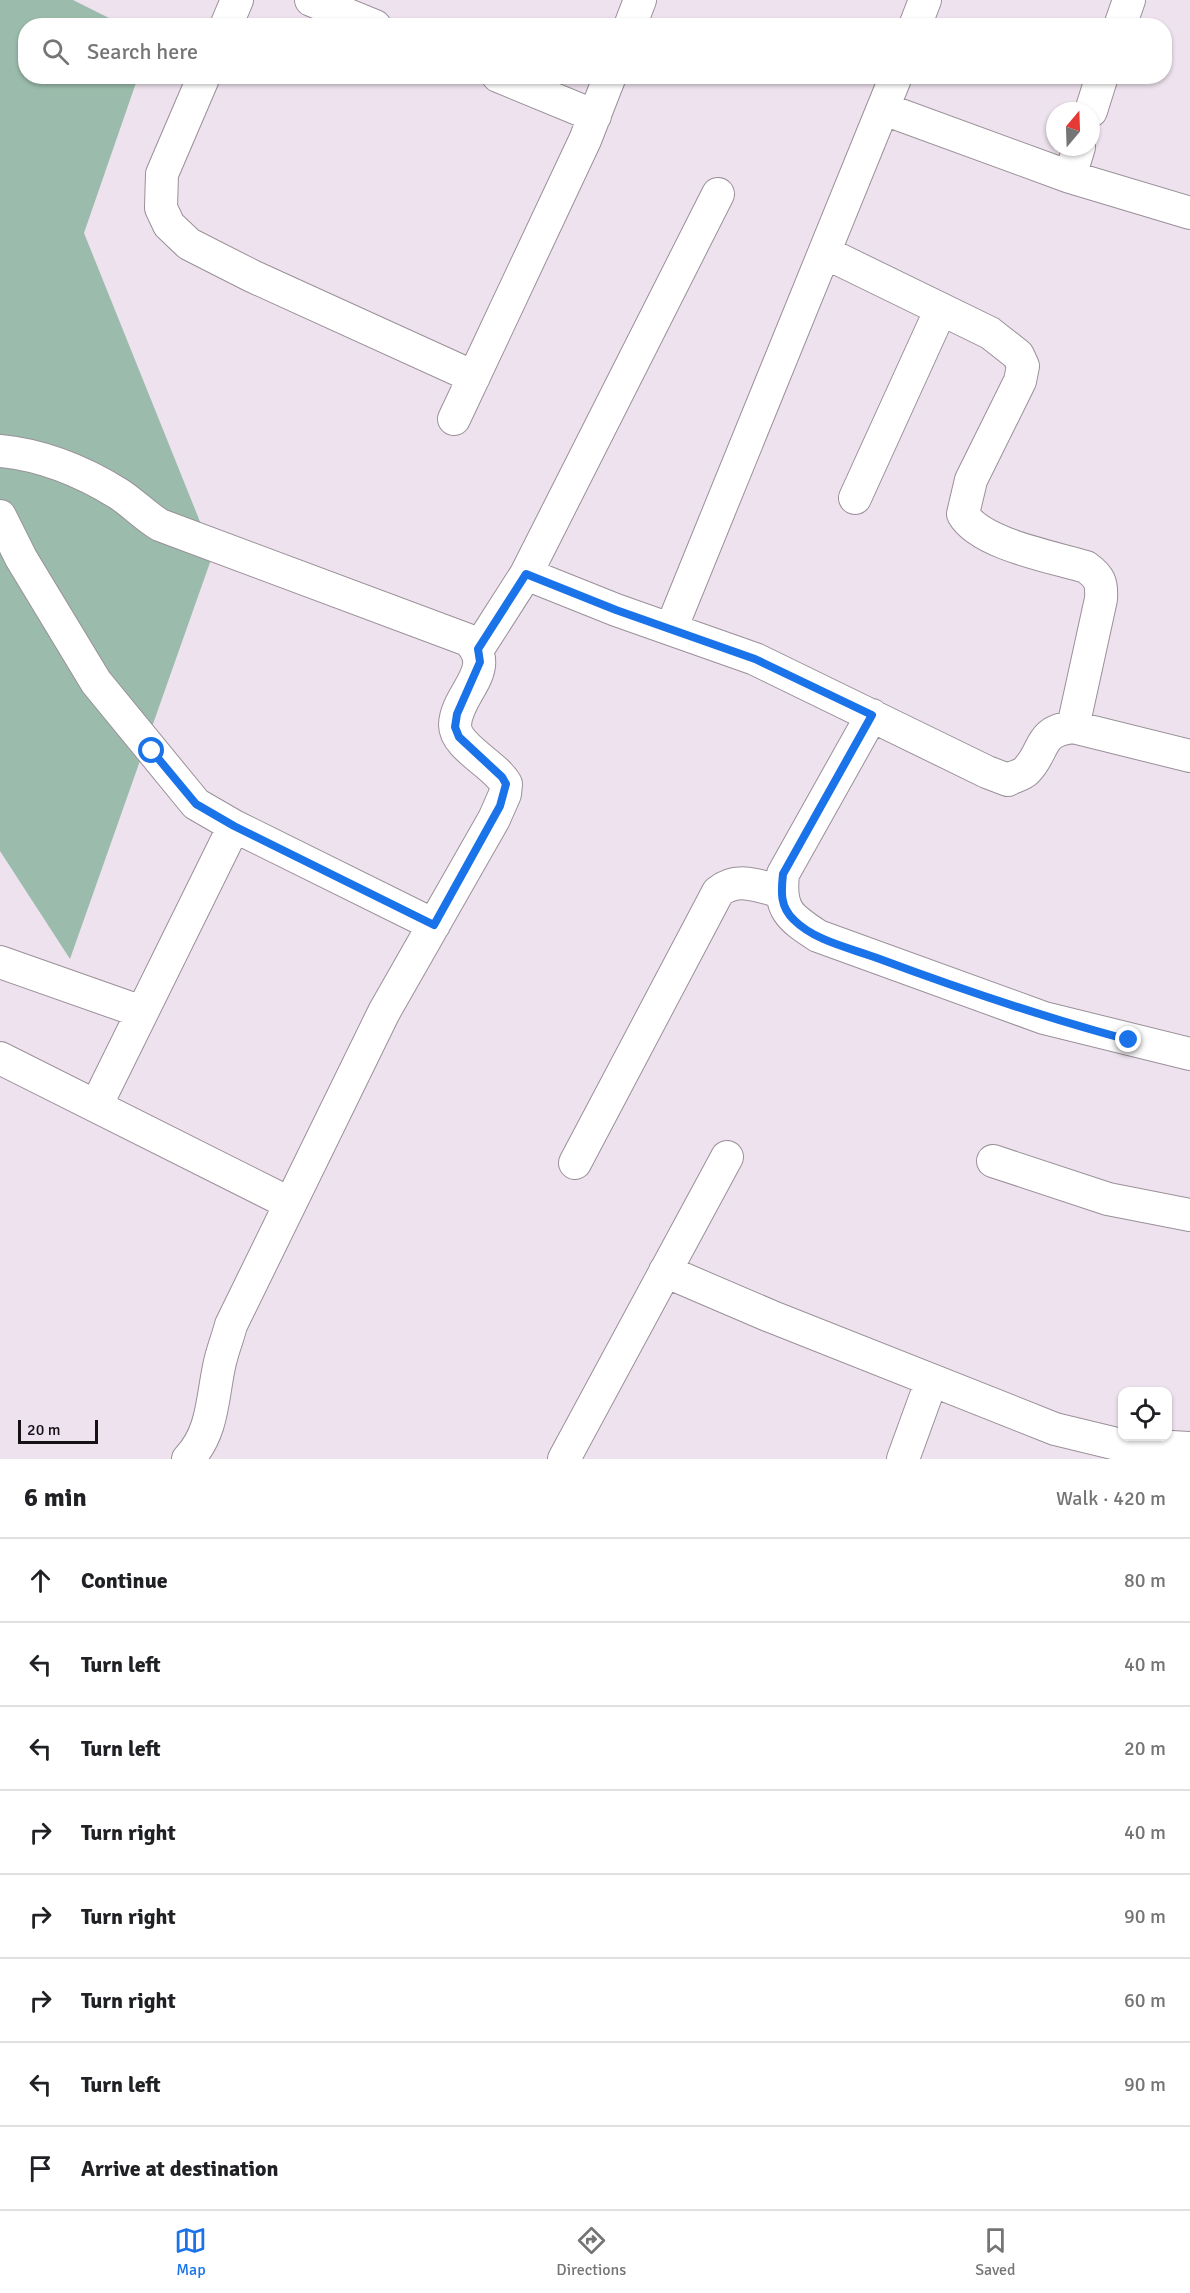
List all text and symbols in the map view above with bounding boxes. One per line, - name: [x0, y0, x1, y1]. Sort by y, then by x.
- search box: [18, 18, 1172, 84]
- icon: search: [39, 35, 72, 68]
- text: Search here: [87, 38, 198, 65]
- north arrow: [1046, 102, 1100, 156]
- route start: [138, 737, 164, 763]
- route end: [1115, 1026, 1141, 1052]
- map controls: [1118, 1387, 1172, 1441]
- button: locate: [1118, 1387, 1172, 1441]
- scale bar: [18, 1417, 98, 1444]
- text: 20 m: [27, 1420, 61, 1440]
- text: 6 min: [24, 1482, 87, 1514]
- text: Walk · 420 m: [1056, 1486, 1166, 1511]
- icon: ahead: [24, 1564, 57, 1597]
- text: Continue: [81, 1567, 168, 1594]
- text: 80 m: [1124, 1568, 1166, 1593]
- icon: left: [24, 1648, 57, 1681]
- text: Turn left: [81, 1651, 161, 1678]
- text: 40 m: [1124, 1652, 1166, 1677]
- icon: left: [24, 1732, 57, 1765]
- text: Turn left: [81, 1735, 161, 1762]
- text: 20 m: [1124, 1736, 1166, 1761]
- icon: right: [24, 1816, 57, 1849]
- text: Turn right: [81, 1819, 176, 1846]
- text: 40 m: [1124, 1820, 1166, 1845]
- icon: right: [24, 1900, 57, 1933]
- text: Turn right: [81, 1903, 176, 1930]
- text: 90 m: [1124, 1904, 1166, 1929]
- icon: right: [24, 1984, 57, 2017]
- text: Turn right: [81, 1987, 176, 2014]
- text: 60 m: [1124, 1988, 1166, 2013]
- icon: left: [24, 2068, 57, 2101]
- text: Turn left: [81, 2071, 161, 2098]
- text: 90 m: [1124, 2072, 1166, 2097]
- icon: arrive: [24, 2152, 57, 2185]
- text: Arrive at destination: [81, 2155, 278, 2182]
- tab: Map: [174, 2224, 207, 2280]
- tab: Directions: [556, 2224, 626, 2280]
- tab: Saved: [975, 2224, 1016, 2280]

